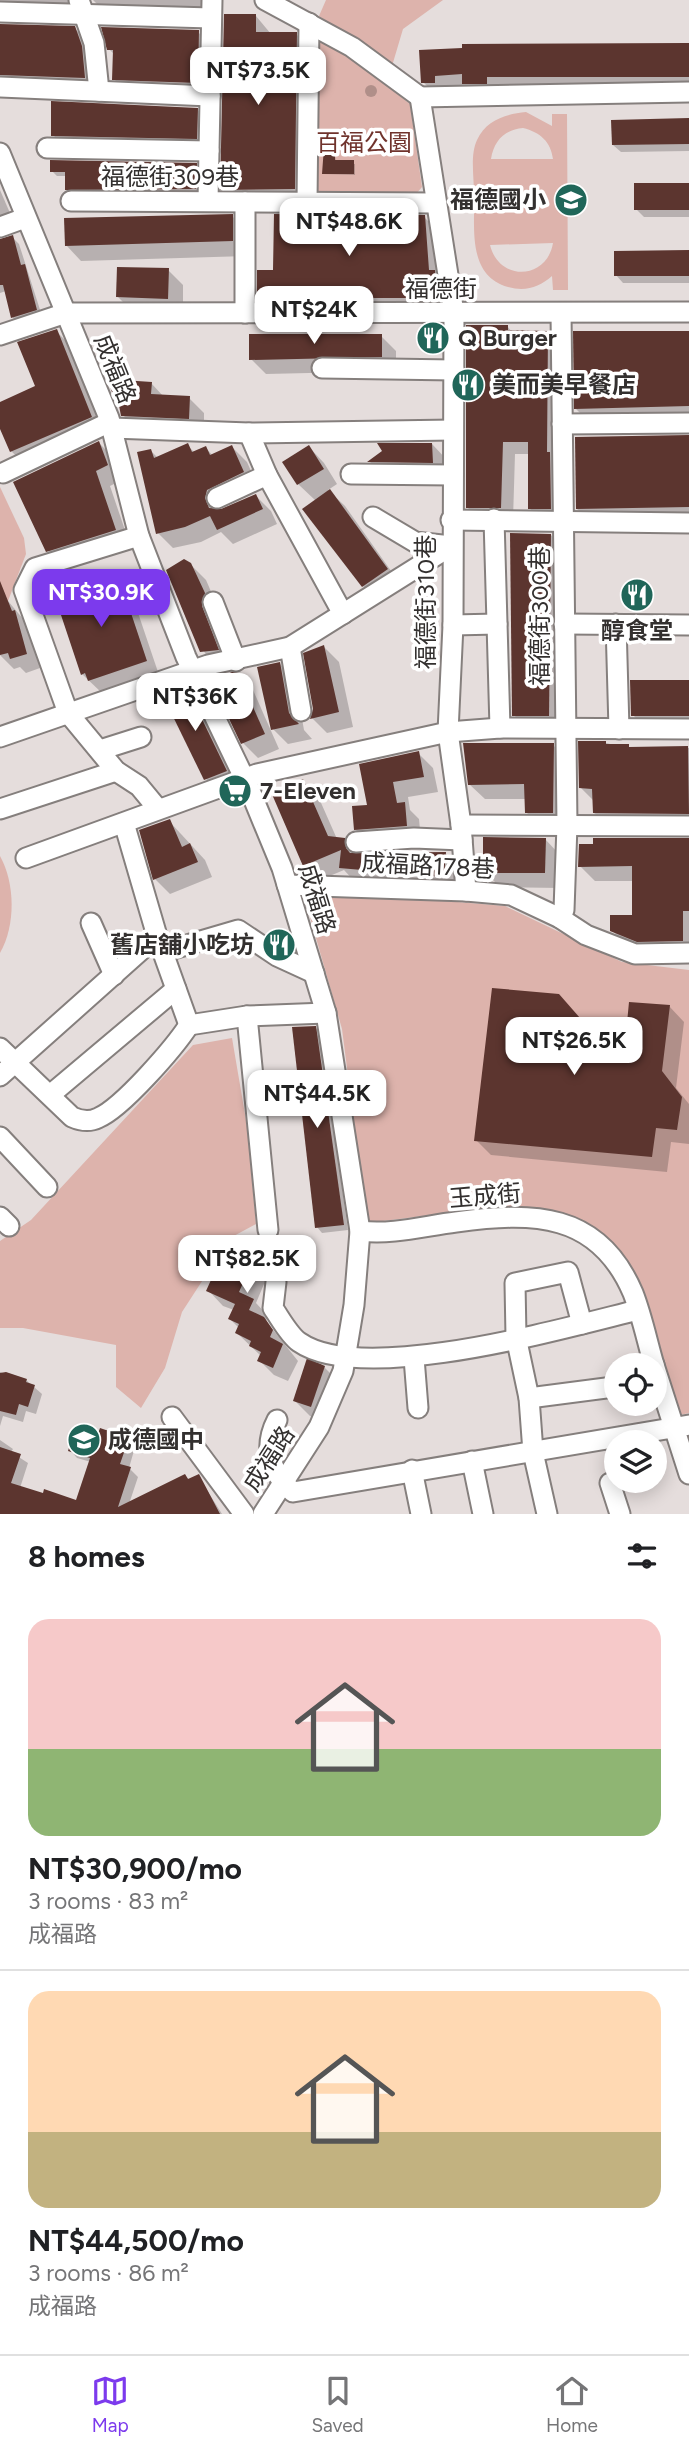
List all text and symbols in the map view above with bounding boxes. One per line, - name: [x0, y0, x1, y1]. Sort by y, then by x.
- pin: NT$73.5K: [186, 48, 330, 107]
- text: NT$73.5K: [206, 56, 310, 84]
- park label: 百福公園: [316, 128, 412, 157]
- street label: 福德街309巷: [101, 162, 239, 191]
- school or university icon: 福德國小: [552, 181, 590, 219]
- place label: 福德國小: [450, 185, 546, 214]
- pin: NT$48.6K: [277, 198, 421, 258]
- text: NT$48.6K: [296, 207, 402, 235]
- street label: 福德街: [405, 274, 477, 303]
- pin: NT$24K: [257, 286, 371, 346]
- text: NT$24K: [270, 295, 358, 323]
- restaurant icon: Q Burger: [414, 319, 452, 357]
- place label: Q Burger: [458, 323, 557, 352]
- street label: 成福路: [89, 330, 142, 408]
- restaurant icon: 美而美早餐店: [449, 366, 487, 404]
- place label: 美而美早餐店: [492, 370, 636, 399]
- street label: 福德街310巷: [411, 535, 440, 669]
- street label: 福德街300巷: [525, 546, 554, 686]
- pin: NT$30.9K: [29, 570, 173, 629]
- restaurant icon: 醇食堂: [618, 576, 656, 614]
- text: NT$30.9K: [48, 578, 154, 606]
- place label: 醇食堂: [601, 616, 673, 645]
- pin: NT$36K: [138, 674, 252, 733]
- text: NT$36K: [152, 682, 238, 710]
- supermarket icon: 7-Eleven: [216, 772, 254, 810]
- place label: 7-Eleven: [260, 776, 356, 805]
- street label: 成福路178巷: [361, 848, 495, 883]
- street label: 成福路: [293, 860, 342, 938]
- restaurant icon: 舊店舖小吃坊: [260, 926, 298, 964]
- place label: 舊店舖小吃坊: [110, 930, 254, 959]
- pin: NT$26.5K: [502, 1018, 646, 1077]
- text: NT$26.5K: [522, 1026, 627, 1054]
- pin: NT$44.5K: [245, 1070, 389, 1130]
- text: NT$44.5K: [263, 1079, 371, 1107]
- street label: 玉成街: [448, 1178, 522, 1213]
- pin: NT$82.5K: [175, 1236, 319, 1295]
- text: NT$82.5K: [194, 1244, 300, 1272]
- map controls: [604, 1353, 667, 1493]
- button: locate: [604, 1353, 667, 1416]
- school or university icon: 成德國中: [65, 1421, 103, 1459]
- street label: 成福路: [237, 1421, 300, 1497]
- place label: 成德國中: [108, 1425, 204, 1454]
- button: layers: [604, 1430, 667, 1493]
- icon: filters: [623, 1537, 661, 1575]
- text: 8 homes: [28, 1538, 145, 1575]
- icon: home: [282, 1664, 408, 1790]
- text: NT$30,900/mo: [28, 1850, 242, 1887]
- text: 3 rooms · 83 m²: [28, 1887, 188, 1915]
- text: 成福路: [28, 1920, 97, 1948]
- icon: home: [282, 2036, 408, 2162]
- text: NT$44,500/mo: [28, 2222, 244, 2259]
- text: 3 rooms · 86 m²: [28, 2259, 189, 2287]
- text: 成福路: [28, 2292, 97, 2320]
- tab: Map: [91, 2372, 129, 2437]
- tab: Saved: [311, 2372, 364, 2437]
- tab: Home: [546, 2372, 598, 2437]

